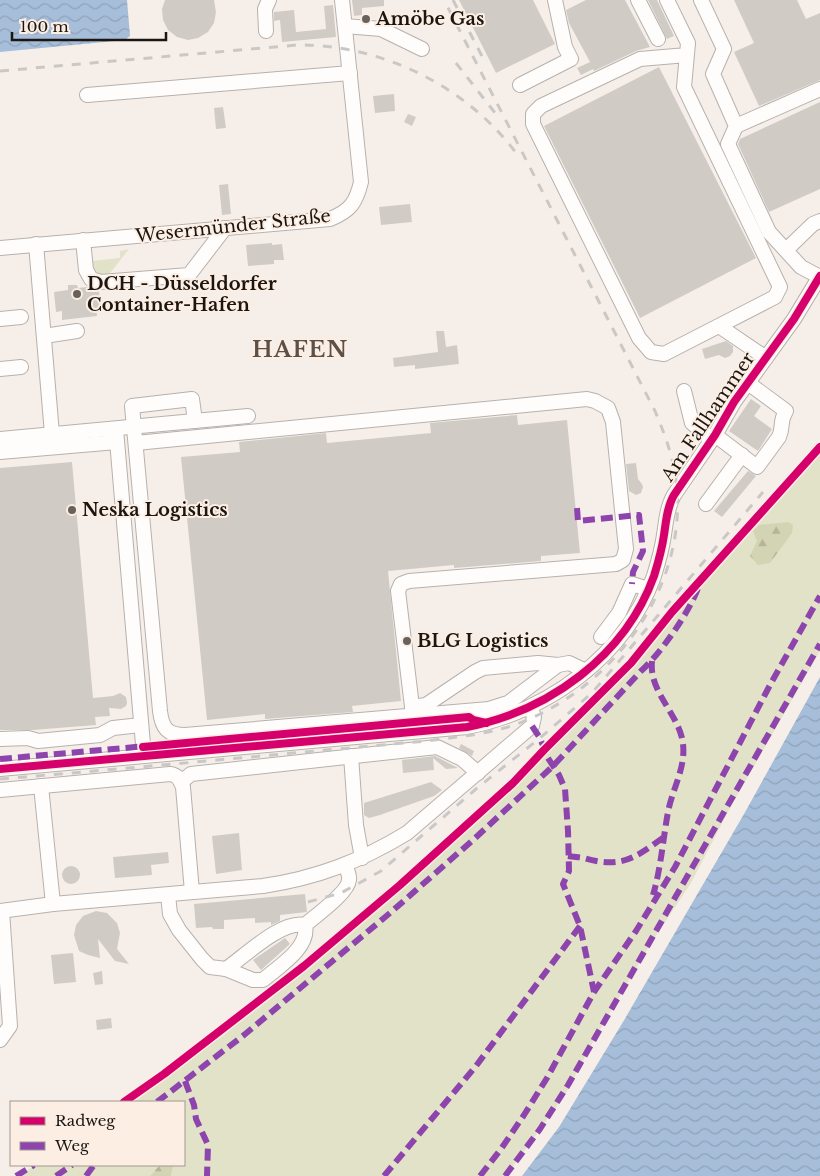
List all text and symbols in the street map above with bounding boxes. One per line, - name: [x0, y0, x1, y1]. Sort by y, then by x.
- place label: Amöbe Gas: [375, 8, 484, 30]
- scale bar: [12, 10, 166, 42]
- marker: Amöbe Gas: [360, 13, 372, 25]
- text: 100 m: [20, 17, 69, 36]
- street label: Wesermünder Straße: [133, 205, 332, 247]
- place label: DCH - Düsseldorfer Container-Hafen: [87, 273, 277, 316]
- marker: DCH - Düsseldorfer Container-Hafen: [71, 288, 83, 300]
- district label: HAFEN: [252, 336, 348, 363]
- street label: Am Fallhammer: [656, 348, 760, 487]
- place label: Neska Logistics: [82, 499, 228, 521]
- marker: Neska Logistics: [66, 504, 78, 516]
- place label: BLG Logistics: [417, 630, 549, 652]
- marker: BLG Logistics: [401, 635, 413, 647]
- legend: [10, 1101, 185, 1166]
- text: Radweg: [55, 1111, 116, 1130]
- text: Weg: [54, 1136, 90, 1155]

